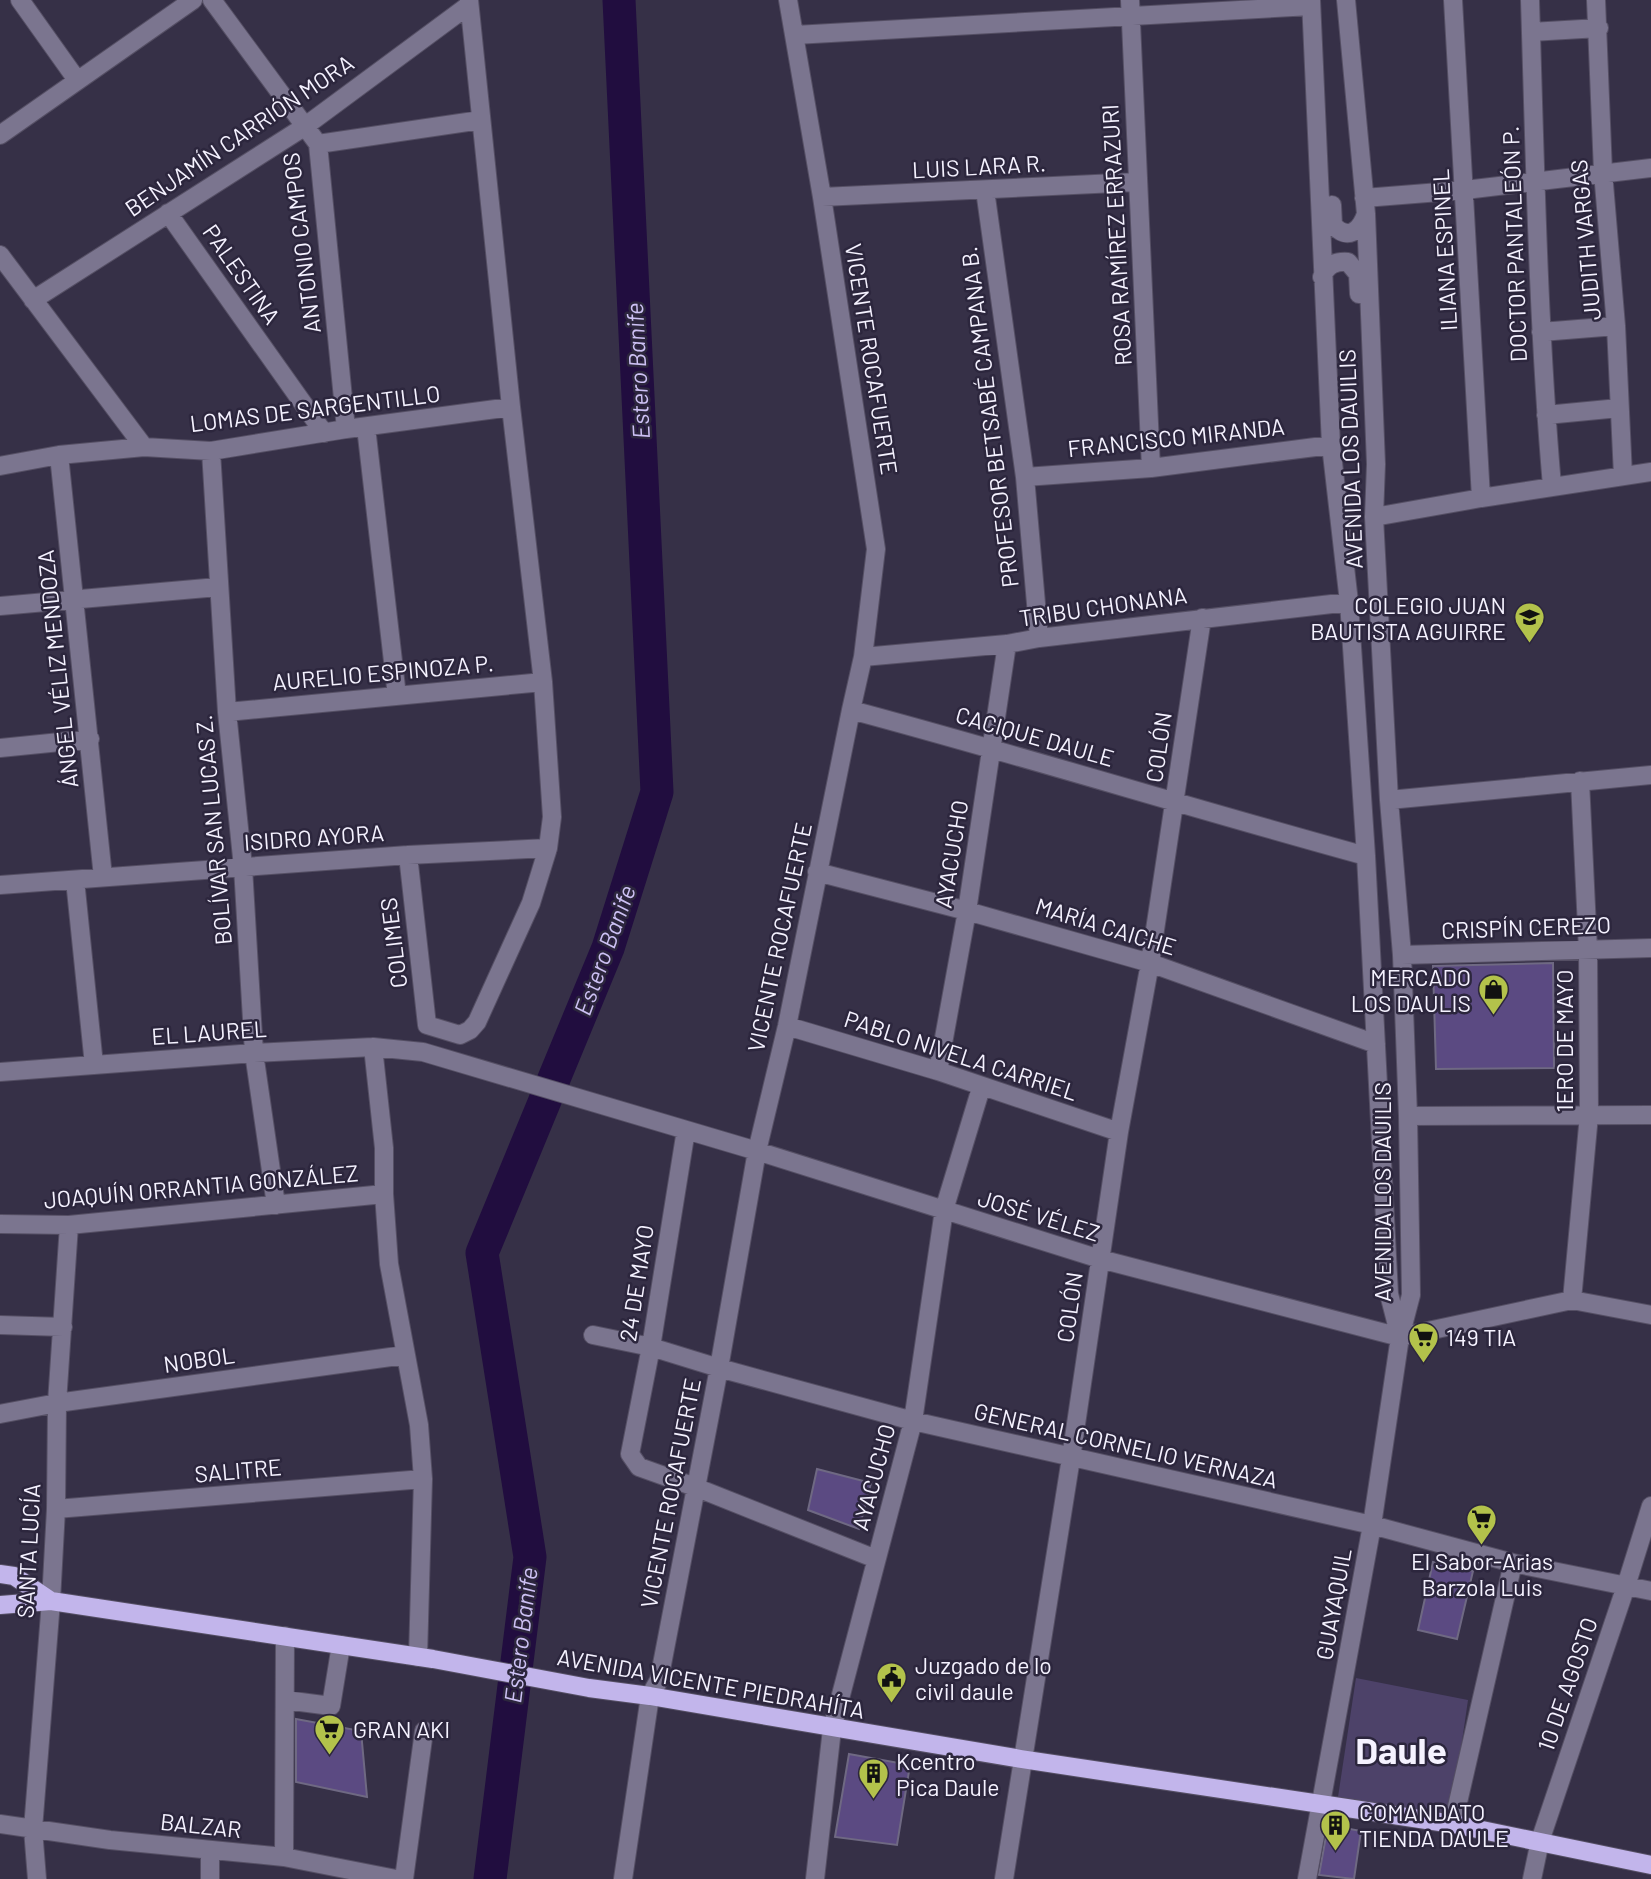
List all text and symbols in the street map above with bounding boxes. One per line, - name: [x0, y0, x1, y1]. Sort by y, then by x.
- street label: BENJAMÍN CARRIÓN MORA: [119, 48, 359, 222]
- street label: ROSA RAMÍREZ ERRAZURI: [1095, 104, 1137, 366]
- street label: DOCTOR PANTALEÓN P.: [1496, 125, 1532, 363]
- street label: LUIS LARA R.: [911, 149, 1047, 183]
- street label: ANTONIO CAMPOS: [276, 151, 326, 335]
- street label: JUDITH VARGAS: [1564, 159, 1606, 321]
- street label: ILIANA ESPINEL: [1426, 168, 1462, 332]
- street label: PALESTINA: [197, 219, 287, 329]
- street label: VICENTE ROCAFUERTE: [840, 241, 904, 477]
- street label: PROFESOR BETSABÉ CAMPANA B.: [954, 245, 1024, 589]
- water label: Estero Banife: [619, 302, 655, 440]
- street label: AVENIDA LOS DAUILIS: [1332, 349, 1368, 569]
- street label: LOMAS DE SARGENTILLO: [188, 379, 442, 437]
- street label: FRANCISCO MIRANDA: [1066, 412, 1286, 462]
- street label: ÁNGEL VÉLIZ MENDOZA: [31, 549, 83, 789]
- street label: TRIBU CHONANA: [1017, 580, 1189, 632]
- place label: COLEGIO JUAN BAUTISTA AGUIRRE: [1310, 591, 1506, 645]
- school or university icon: COLEGIO JUAN BAUTISTA AGUIRRE: [1512, 601, 1546, 645]
- street label: AURELIO ESPINOZA P.: [271, 648, 495, 696]
- street label: CACIQUE DAULE: [953, 700, 1117, 772]
- street label: COLÓN: [1139, 710, 1177, 784]
- street label: BOLÍVAR SAN LUCAS Z.: [189, 714, 237, 946]
- street label: AYACUCHO: [929, 798, 973, 910]
- street label: ISIDRO AYORA: [243, 818, 385, 856]
- street label: VICENTE ROCAFUERTE: [741, 820, 817, 1054]
- water label: Estero Banife: [567, 881, 641, 1019]
- street label: MARÍA CAICHE: [1032, 891, 1180, 961]
- street label: COLIMES: [374, 896, 412, 990]
- street label: CRISPÍN CEREZO: [1441, 910, 1611, 944]
- place label: MERCADO LOS DAULIS: [1351, 963, 1471, 1017]
- street label: 1ERO DE MAYO: [1550, 969, 1578, 1113]
- shop icon: MERCADO LOS DAULIS: [1477, 973, 1511, 1017]
- street label: PABLO NIVELA CARRIEL: [841, 1004, 1081, 1106]
- street label: EL LAUREL: [150, 1014, 268, 1050]
- street label: AVENIDA LOS DAUILIS: [1368, 1082, 1396, 1302]
- street label: JOAQUÍN ORRANTIA GONZÁLEZ: [43, 1158, 359, 1214]
- street label: JOSÉ VÉLEZ: [975, 1183, 1103, 1247]
- street label: 24 DE MAYO: [613, 1223, 659, 1343]
- street label: COLÓN: [1050, 1270, 1088, 1344]
- supermarket icon: 149 TIA: [1406, 1320, 1440, 1364]
- place label: 149 TIA: [1446, 1323, 1516, 1351]
- street label: NOBOL: [162, 1340, 236, 1378]
- street label: VICENTE ROCAFUERTE: [634, 1376, 706, 1610]
- street label: GENERAL CORNELIO VERNAZA: [971, 1396, 1281, 1494]
- street label: AYACUCHO: [845, 1421, 901, 1533]
- street label: SALITRE: [193, 1452, 283, 1488]
- street label: SANTA LUCÍA: [10, 1483, 46, 1619]
- supermarket icon: El Sabor-Arias Barzola Luis: [1465, 1503, 1499, 1547]
- street label: GUAYAQUIL: [1309, 1546, 1357, 1662]
- place label: El Sabor-Arias Barzola Luis: [1411, 1547, 1553, 1601]
- water label: Estero Banife: [497, 1566, 543, 1704]
- street label: 10 DE AGOSTO: [1531, 1613, 1603, 1755]
- street label: AVENIDA VICENTE PIEDRAHÍTA: [555, 1642, 867, 1724]
- place label: Juzgado de lo civil daule: [915, 1651, 1052, 1705]
- public building icon: Juzgado de lo civil daule: [875, 1661, 909, 1705]
- supermarket icon: GRAN AKI: [313, 1712, 347, 1756]
- place label: GRAN AKI: [353, 1715, 450, 1743]
- district label: Daule: [1355, 1727, 1447, 1771]
- place label: Kcentro Pica Daule: [896, 1747, 1000, 1801]
- building icon: Kcentro Pica Daule: [856, 1757, 890, 1801]
- place label: COMANDATO TIENDA DAULE: [1359, 1798, 1509, 1852]
- street label: BALZAR: [159, 1807, 243, 1843]
- building icon: COMANDATO TIENDA DAULE: [1319, 1808, 1353, 1852]

